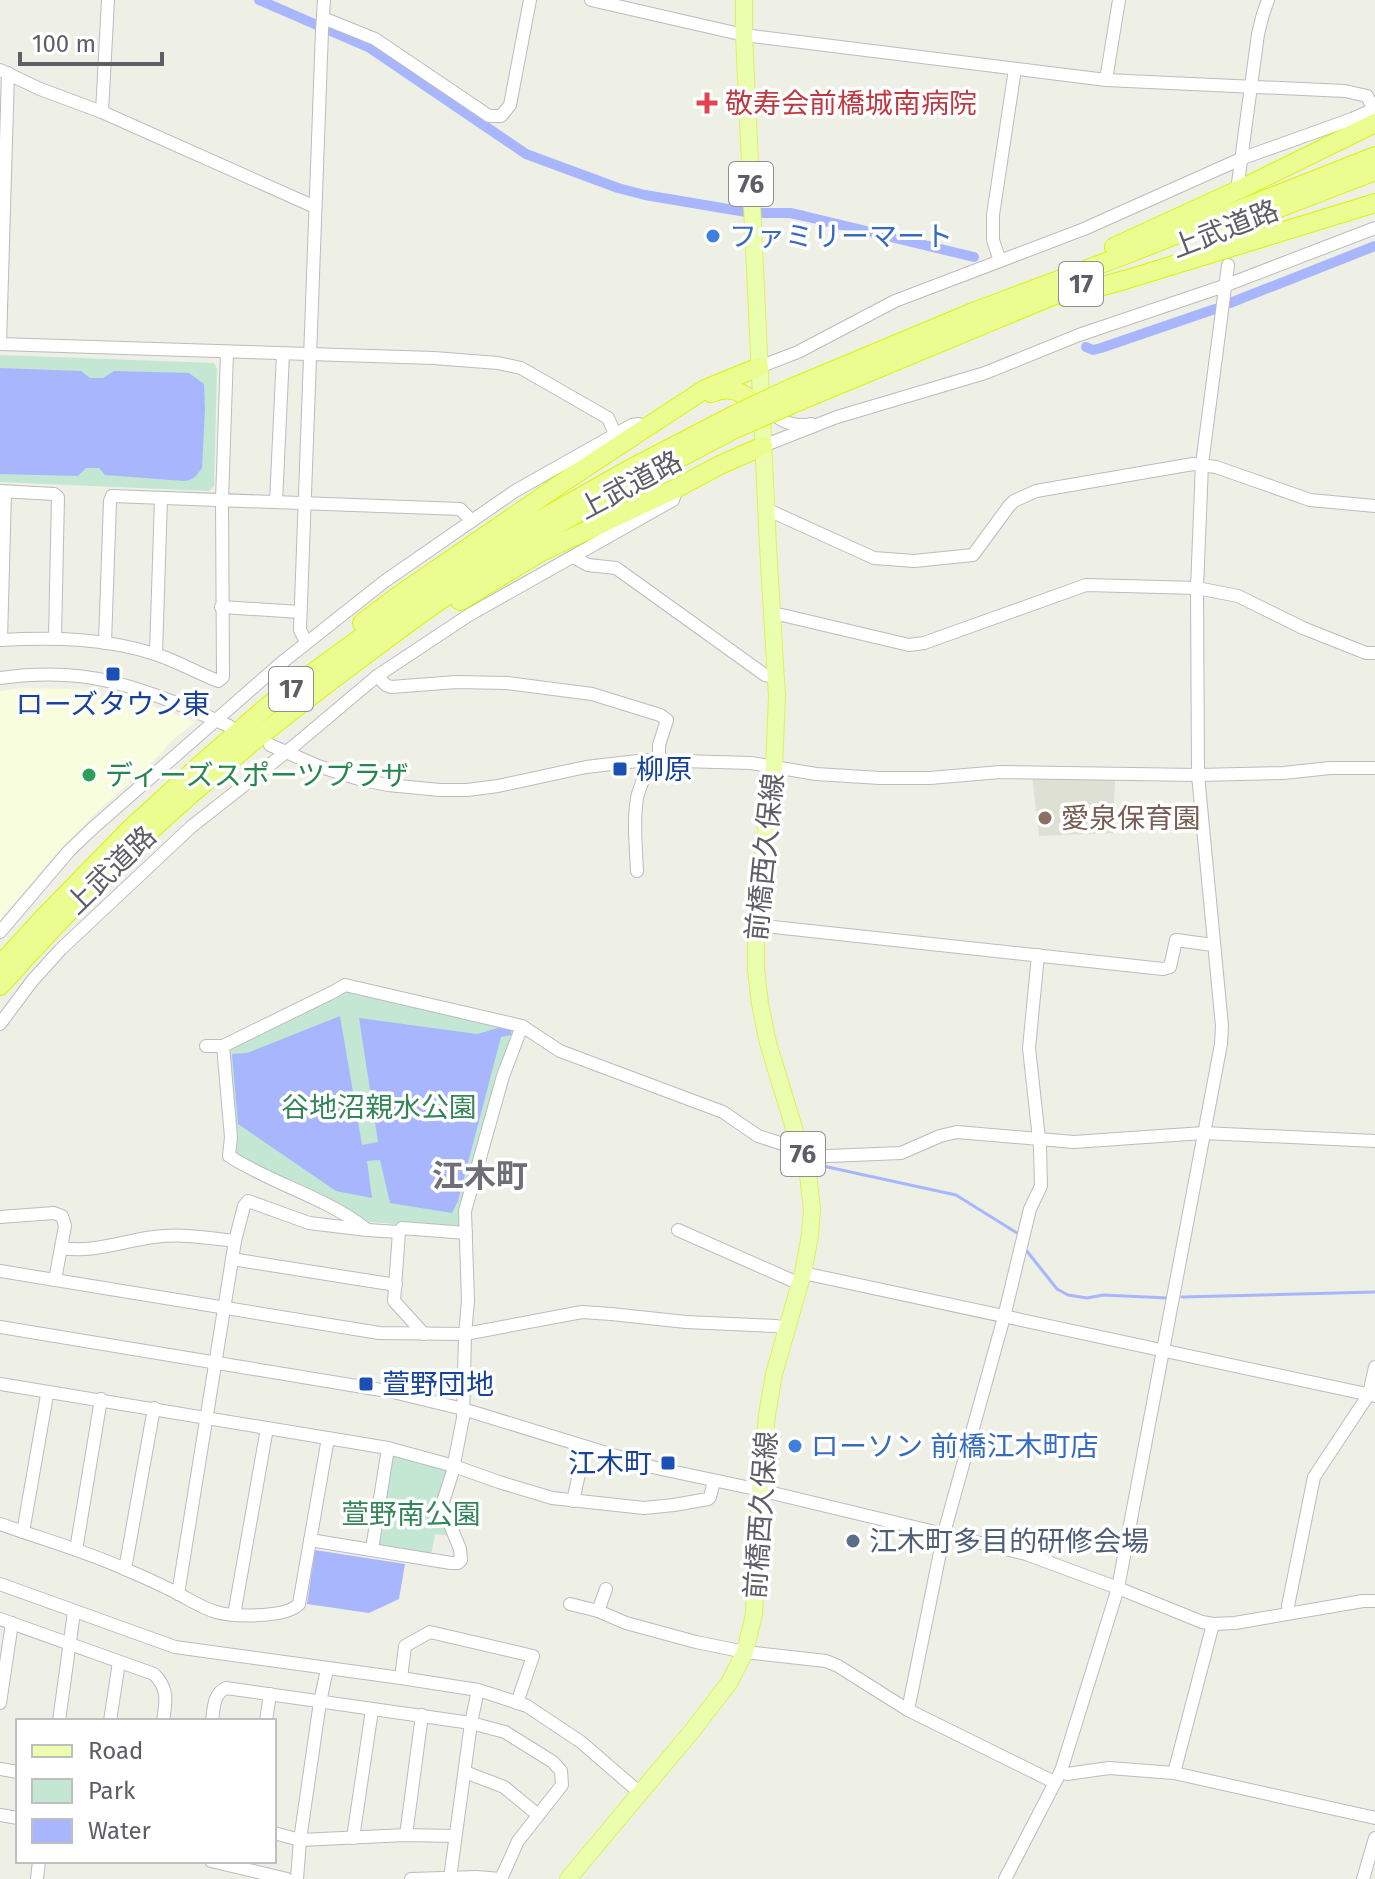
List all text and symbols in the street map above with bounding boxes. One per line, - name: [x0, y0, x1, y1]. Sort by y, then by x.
- scale bar: [20, 16, 162, 66]
- text: 100 m: [32, 30, 96, 58]
- place label: 敬寿会前橋城南病院: [725, 87, 977, 120]
- marker: 敬寿会前橋城南病院: [696, 92, 718, 114]
- road number: 76: [729, 162, 773, 206]
- street label: 上武道路: [1167, 194, 1283, 264]
- place label: ファミリーマート: [729, 220, 953, 253]
- marker: ファミリーマート: [704, 227, 722, 245]
- road number: 17: [1059, 262, 1103, 306]
- street label: 上武道路: [573, 444, 687, 526]
- marker: ローズタウン東: [104, 665, 122, 683]
- road number: 17: [269, 667, 313, 711]
- place label: ローズタウン東: [16, 688, 210, 721]
- place label: 柳原: [636, 753, 692, 786]
- place label: ディーズスポーツプラザ: [105, 759, 409, 792]
- marker: 柳原: [611, 760, 629, 778]
- marker: ディーズスポーツプラザ: [80, 766, 98, 784]
- street label: 前橋西久保線: [740, 772, 790, 942]
- place label: 愛泉保育園: [1061, 802, 1201, 835]
- marker: 愛泉保育園: [1036, 809, 1054, 827]
- street label: 上武道路: [59, 819, 163, 921]
- park label: 谷地沼親水公園: [281, 1091, 477, 1124]
- road number: 76: [781, 1132, 825, 1176]
- district label: 江木町: [432, 1157, 528, 1195]
- place label: 萱野団地: [382, 1368, 494, 1401]
- marker: 萱野団地: [357, 1375, 375, 1393]
- street label: 前橋西久保線: [739, 1430, 783, 1600]
- place label: ローソン 前橋江木町店: [811, 1430, 1098, 1463]
- marker: ローソン 前橋江木町店: [786, 1437, 804, 1455]
- place label: 江木町: [568, 1447, 652, 1480]
- marker: 江木町: [659, 1454, 677, 1472]
- park label: 萱野南公園: [341, 1498, 481, 1531]
- place label: 江木町多目的研修会場: [869, 1525, 1149, 1558]
- marker: 江木町多目的研修会場: [844, 1532, 862, 1550]
- legend: [16, 1719, 276, 1863]
- text: Road: [88, 1737, 143, 1765]
- text: Park: [88, 1777, 136, 1805]
- text: Water: [88, 1817, 152, 1845]

